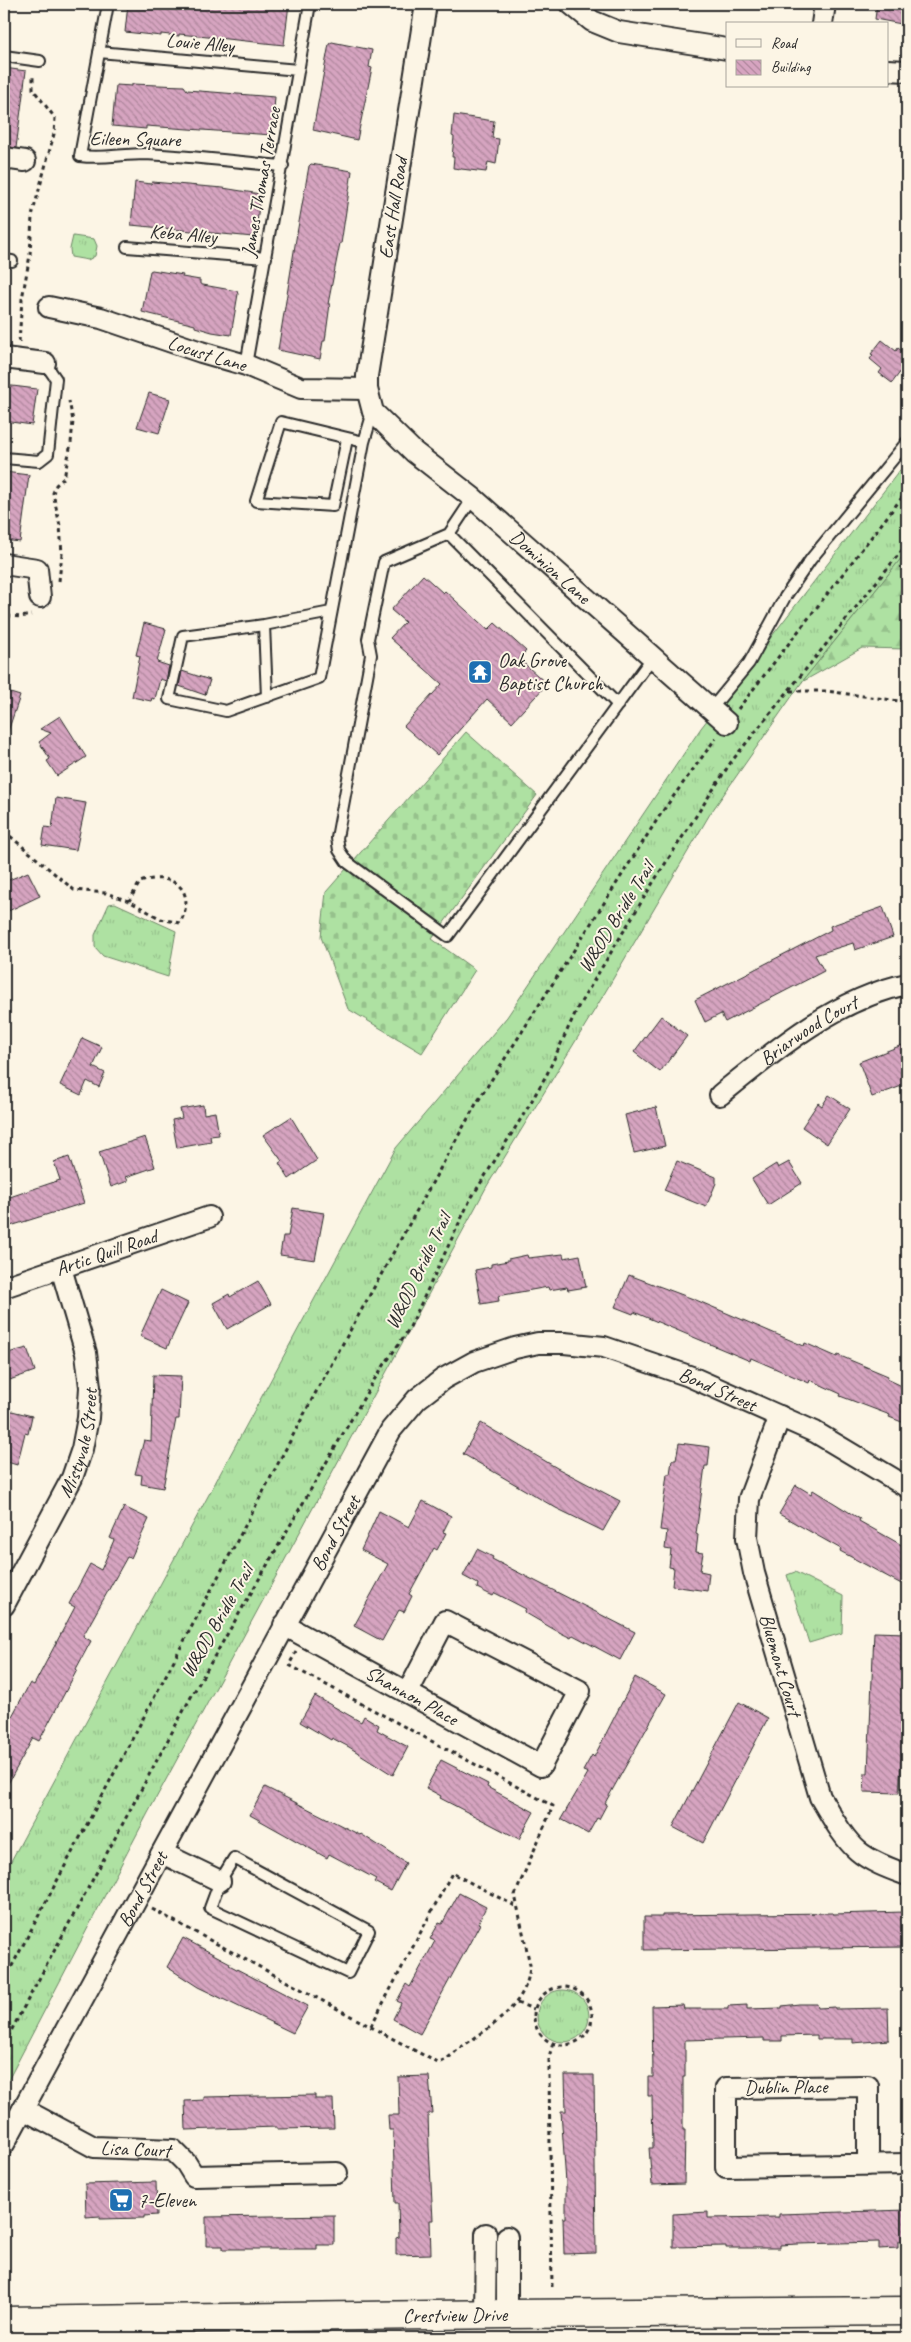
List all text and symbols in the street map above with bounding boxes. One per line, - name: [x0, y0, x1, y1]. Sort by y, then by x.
- legend: [726, 22, 888, 88]
- street label: Louie Alley: [165, 28, 237, 59]
- text: Road: [771, 34, 798, 53]
- text: Building: [771, 58, 811, 77]
- street label: James Thomas Terrace: [235, 104, 287, 260]
- street label: Eileen Square: [89, 126, 182, 152]
- street label: East Hall Road: [373, 153, 414, 260]
- street label: Keba Alley: [148, 219, 220, 250]
- street label: Locust Lane: [165, 329, 251, 377]
- street label: Dominion Lane: [505, 524, 597, 610]
- place label: Oak Grove Baptist Church: [498, 648, 604, 696]
- temple icon: Oak Grove Baptist Church: [467, 659, 493, 685]
- street label: W&OD Bridle Trail: [572, 854, 662, 977]
- street label: Briarwood Court: [754, 988, 864, 1071]
- street label: W&OD Bridle Trail: [379, 1206, 458, 1333]
- street label: Artic Quill Road: [52, 1222, 163, 1281]
- street label: Bond Street: [676, 1361, 763, 1418]
- street label: Mistyvale Street: [52, 1386, 103, 1501]
- street label: Bond Street: [305, 1489, 367, 1575]
- street label: W&OD Bridle Trail: [175, 1557, 261, 1682]
- street label: Bluemont Court: [754, 1611, 809, 1722]
- street label: Shannon Place: [361, 1660, 464, 1731]
- street label: Bond Street: [112, 1845, 174, 1931]
- street label: Dublin Place: [744, 2074, 829, 2100]
- street label: Lisa Court: [100, 2135, 174, 2163]
- supermarket icon: 7-Eleven: [108, 2187, 134, 2213]
- place label: 7-Eleven: [138, 2188, 197, 2213]
- street label: Crestview Drive: [403, 2301, 509, 2328]

